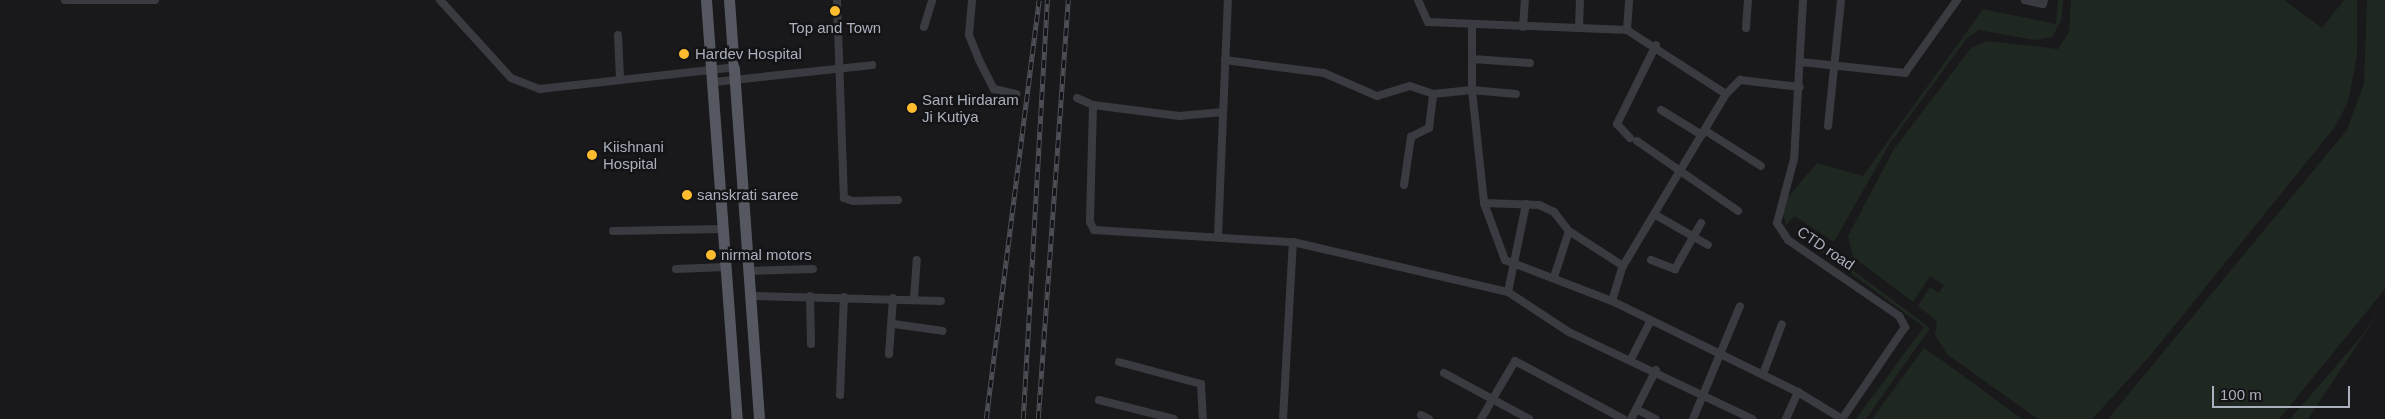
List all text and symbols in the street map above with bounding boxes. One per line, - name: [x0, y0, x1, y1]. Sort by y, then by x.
- marker: Top and Town: [829, 5, 841, 17]
- place label: Top and Town: [789, 19, 881, 37]
- place label: Hardev Hospital: [695, 45, 802, 63]
- marker: Hardev Hospital: [677, 47, 691, 61]
- place label: Sant Hirdaram Ji Kutiya: [922, 90, 1019, 125]
- marker: Sant Hirdaram Ji Kutiya: [906, 102, 918, 114]
- place label: Kiishnani Hospital: [603, 137, 664, 172]
- marker: Kiishnani Hospital: [585, 148, 599, 162]
- place label: sanskrati saree: [697, 186, 799, 204]
- marker: sanskrati saree: [681, 189, 693, 201]
- street label: CTD road: [1794, 222, 1858, 274]
- place label: nirmal motors: [721, 246, 812, 264]
- marker: nirmal motors: [705, 249, 717, 261]
- scale bar: [2215, 376, 2352, 408]
- text: 100 m: [2220, 386, 2262, 403]

